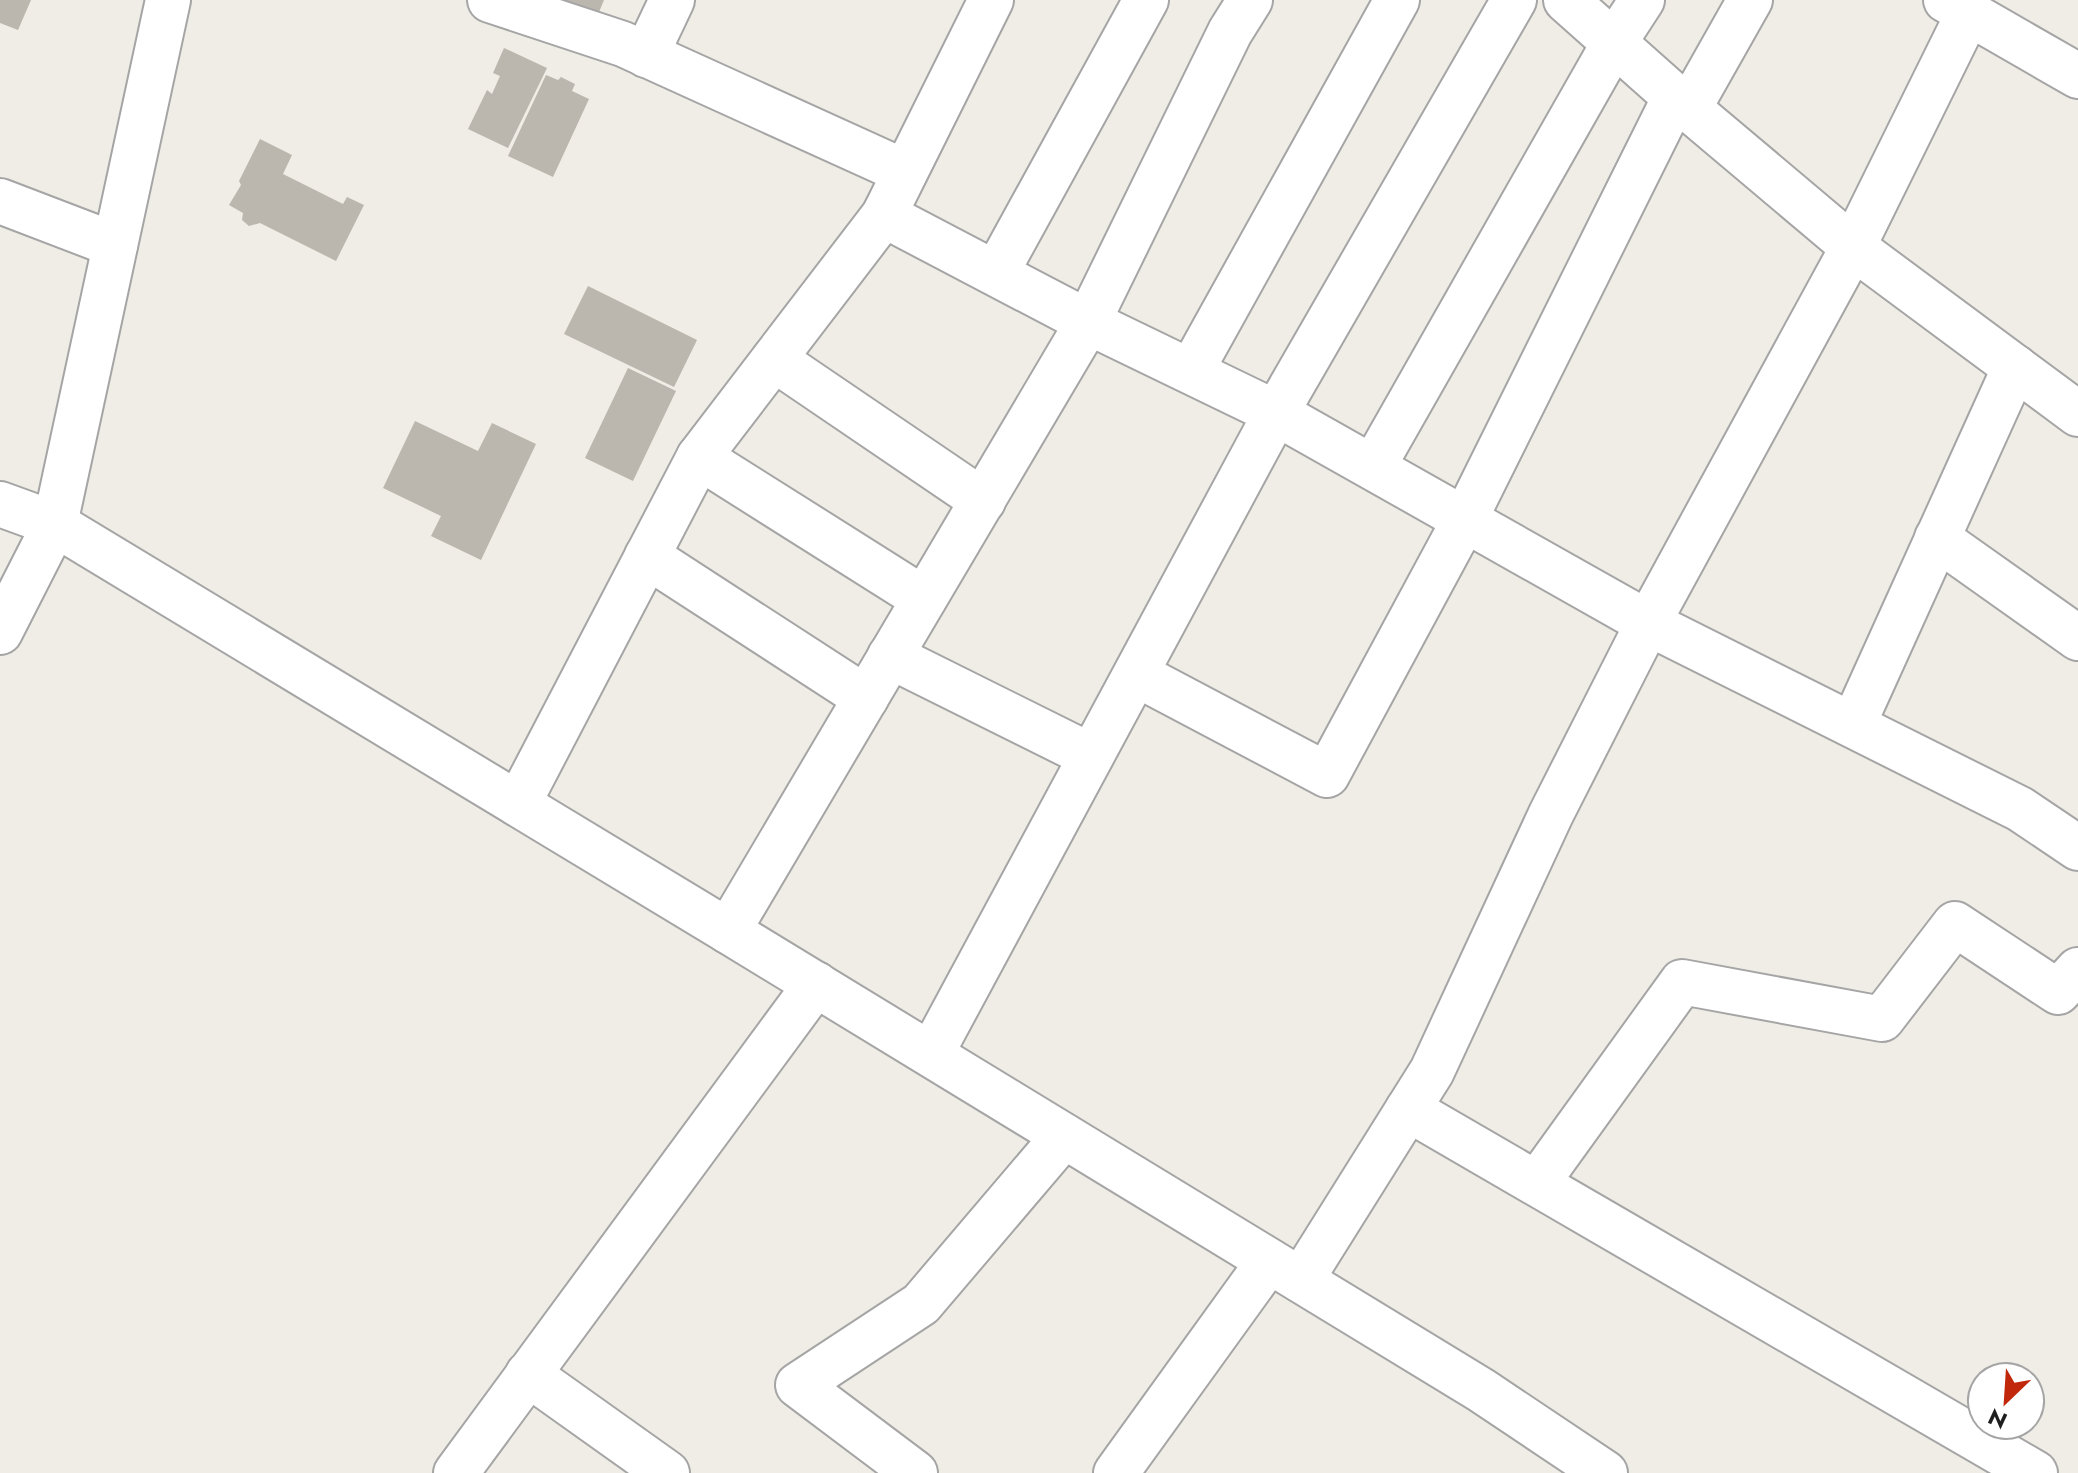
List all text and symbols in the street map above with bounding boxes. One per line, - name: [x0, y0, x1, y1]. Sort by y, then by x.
- north arrow: [1966, 1361, 2046, 1441]
- text: N: [1983, 1401, 2012, 1437]

